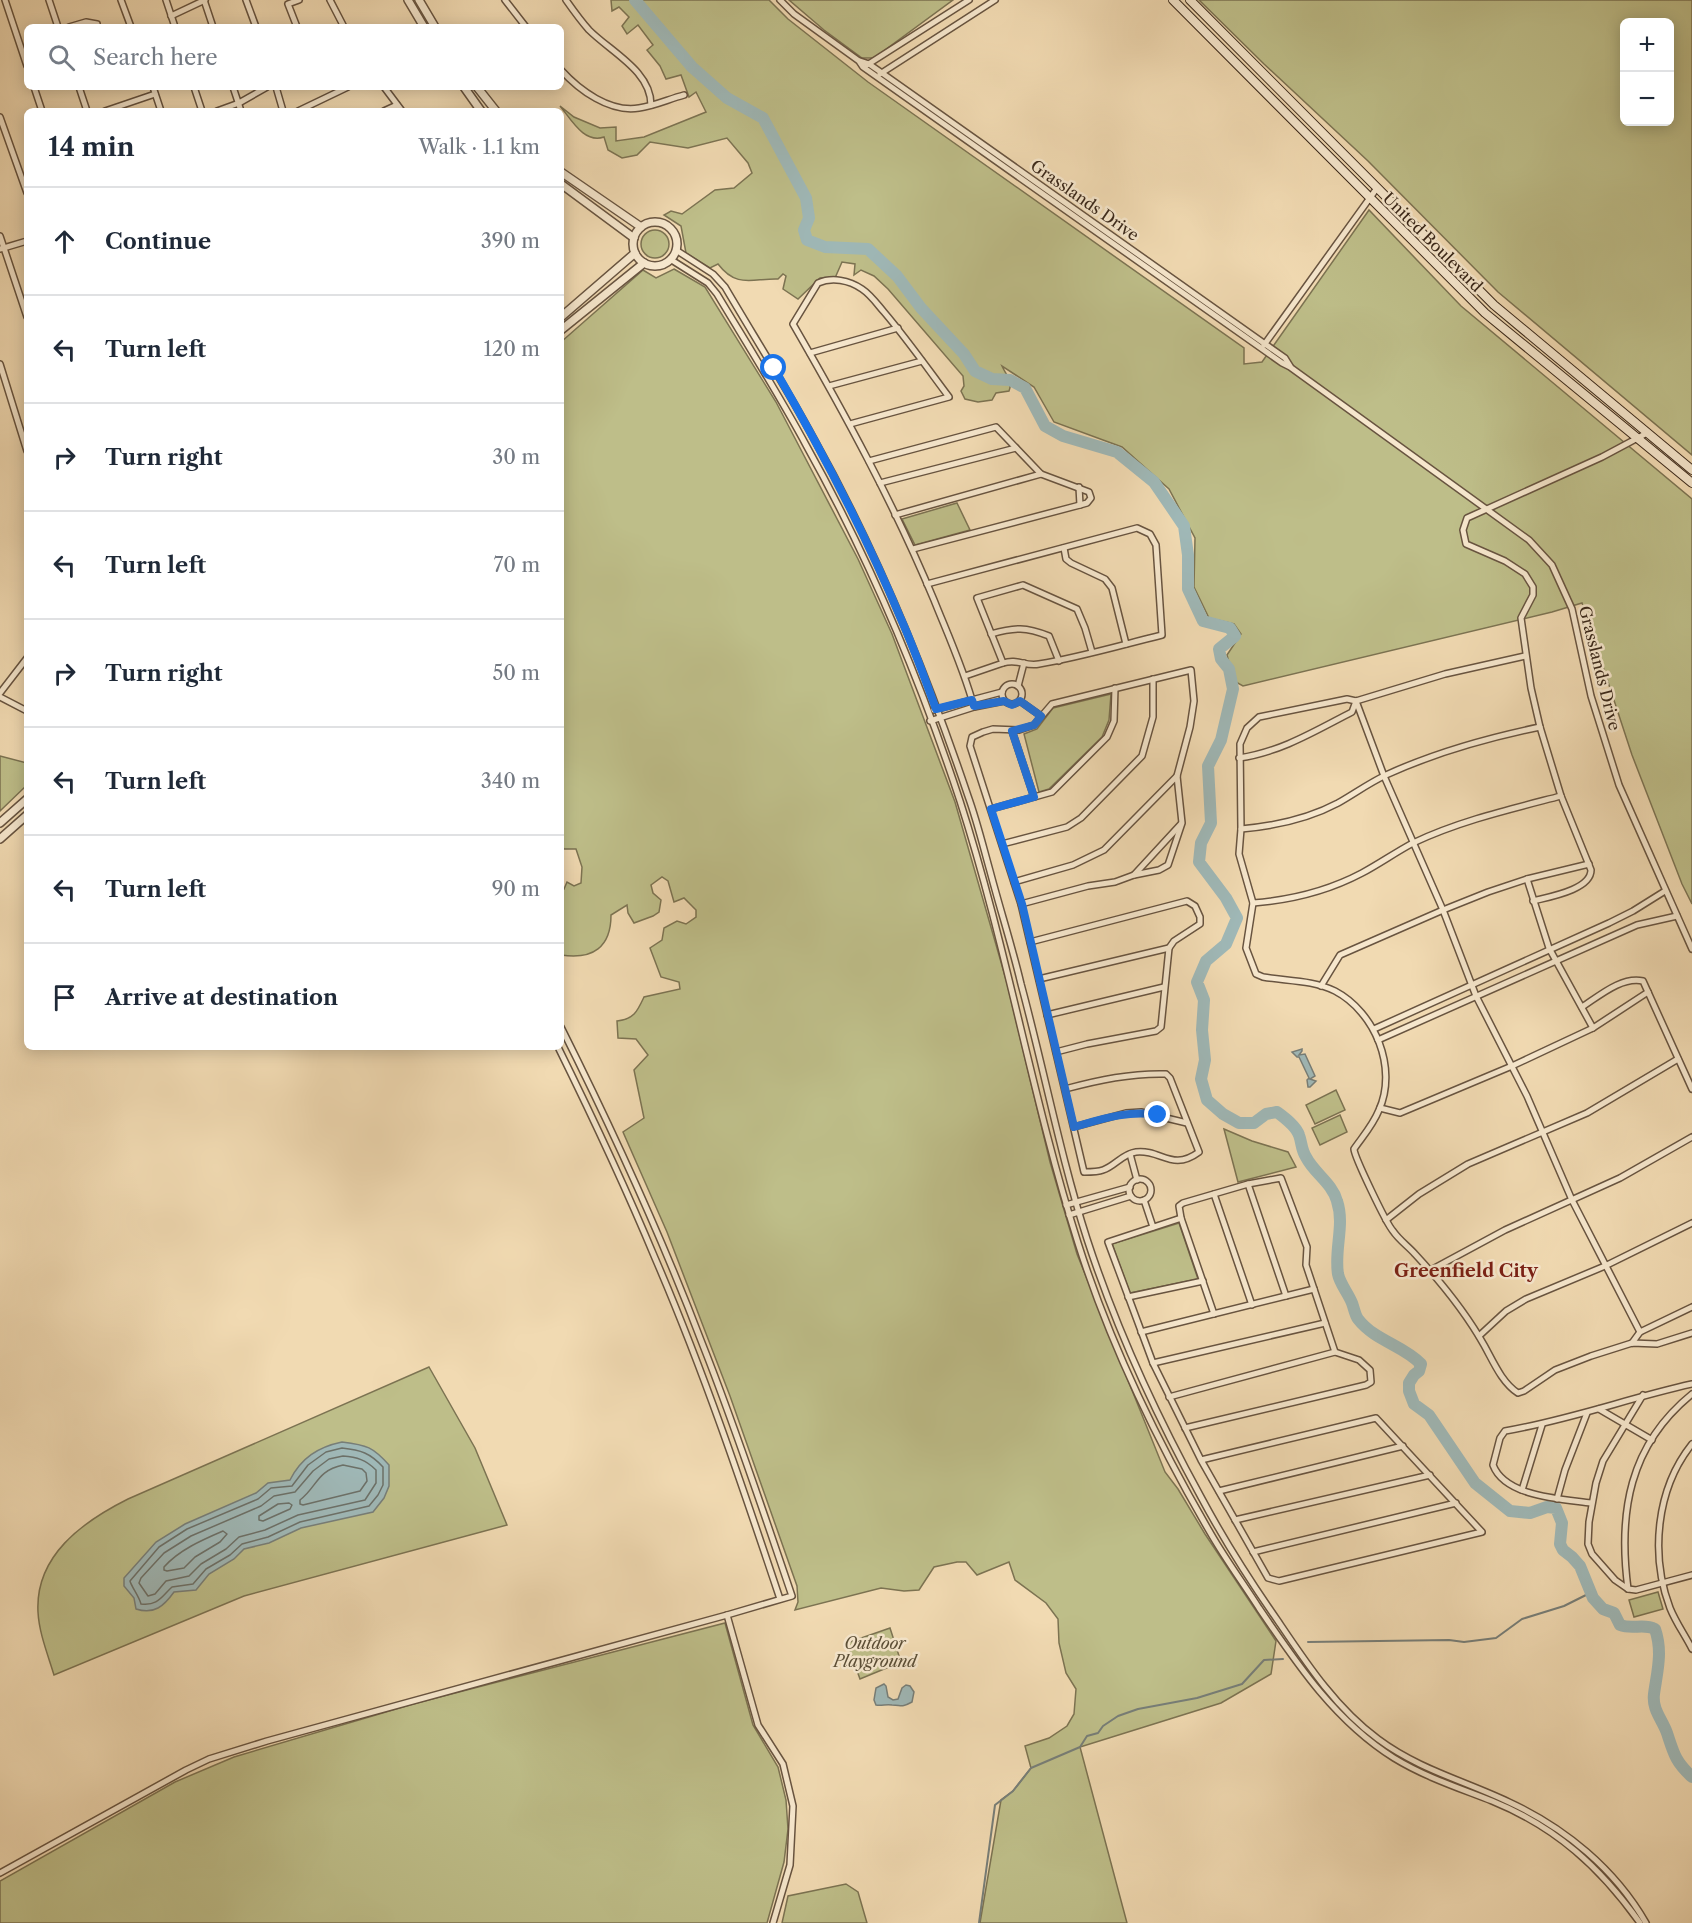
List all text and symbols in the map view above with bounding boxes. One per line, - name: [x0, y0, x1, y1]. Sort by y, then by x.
- map controls: [1620, 18, 1674, 126]
- button: +: [1620, 18, 1674, 72]
- search box: [24, 24, 564, 90]
- icon: search: [45, 41, 78, 74]
- text: Search here: [93, 44, 218, 71]
- button: −: [1620, 72, 1674, 126]
- text: 14 min: [48, 131, 135, 163]
- text: Walk · 1.1 km: [418, 135, 540, 159]
- street label: Grasslands Drive: [1027, 155, 1143, 245]
- street label: United Boulevard: [1379, 188, 1487, 296]
- icon: ahead: [48, 225, 81, 258]
- text: Continue: [105, 228, 211, 255]
- text: 390 m: [481, 229, 540, 253]
- icon: left: [48, 333, 81, 366]
- text: Turn left: [105, 336, 206, 363]
- text: 120 m: [483, 337, 540, 361]
- route start: [760, 354, 786, 380]
- icon: right: [48, 441, 81, 474]
- text: Turn right: [105, 444, 223, 471]
- text: 30 m: [492, 445, 540, 469]
- icon: left: [48, 549, 81, 582]
- text: Turn left: [105, 552, 206, 579]
- text: 70 m: [494, 553, 540, 577]
- street label: Grasslands Drive: [1575, 604, 1625, 732]
- icon: right: [48, 657, 81, 690]
- text: Turn right: [105, 660, 223, 687]
- text: 50 m: [493, 661, 540, 685]
- icon: left: [48, 765, 81, 798]
- text: Turn left: [105, 768, 206, 795]
- text: 340 m: [481, 769, 540, 793]
- icon: left: [48, 873, 81, 906]
- text: Turn left: [105, 876, 206, 903]
- text: 90 m: [492, 877, 540, 901]
- icon: arrive: [48, 981, 81, 1014]
- text: Arrive at destination: [105, 984, 338, 1011]
- route end: [1144, 1101, 1170, 1127]
- district label: Greenfield City: [1394, 1260, 1539, 1282]
- park label: Outdoor Playground: [831, 1633, 918, 1671]

